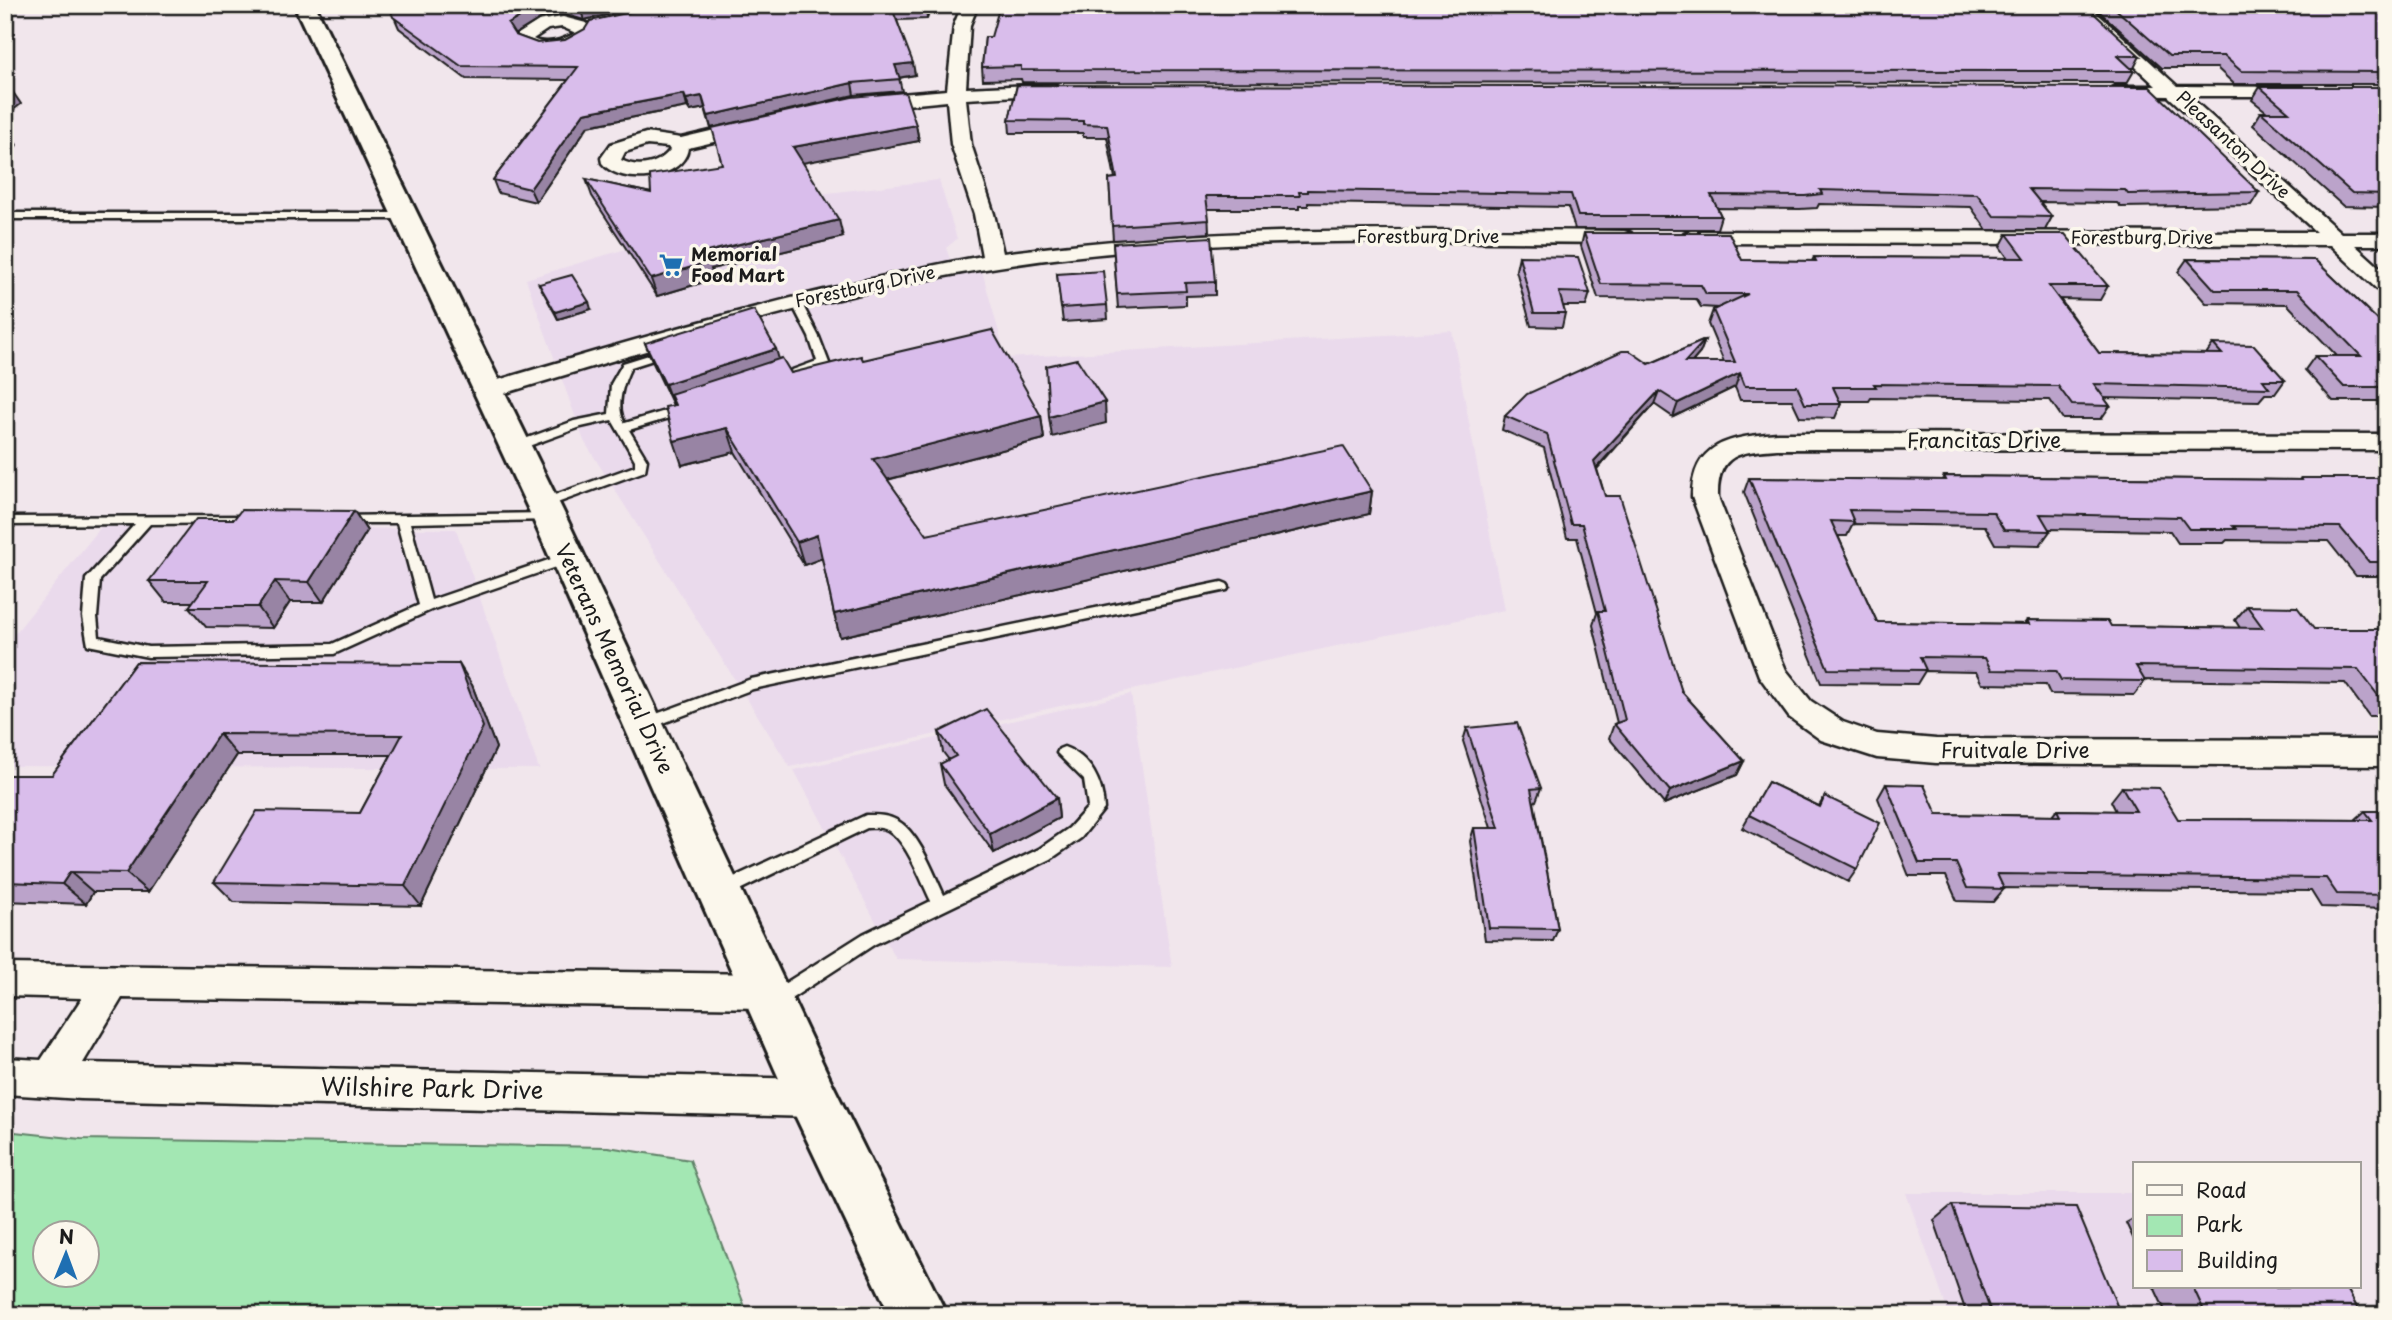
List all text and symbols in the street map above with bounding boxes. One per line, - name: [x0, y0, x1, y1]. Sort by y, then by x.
- street label: Pleasanton Drive: [2171, 84, 2297, 204]
- street label: Forestburg Drive: [1357, 222, 1499, 249]
- street label: Forestburg Drive: [2071, 223, 2213, 250]
- place label: Memorial Food Mart: [691, 240, 785, 288]
- supermarket icon: Memorial Food Mart: [657, 251, 685, 279]
- street label: Forestburg Drive: [792, 257, 937, 314]
- street label: Francitas Drive: [1907, 423, 2061, 455]
- street label: Veterans Memorial Drive: [548, 538, 683, 779]
- street label: Fruitvale Drive: [1940, 733, 2090, 765]
- street label: Wilshire Park Drive: [320, 1067, 544, 1107]
- legend: [2133, 1162, 2360, 1288]
- text: Road: [2196, 1173, 2247, 1205]
- text: Park: [2196, 1207, 2243, 1239]
- north arrow: [32, 1218, 102, 1288]
- text: N: [59, 1222, 74, 1250]
- text: Building: [2196, 1243, 2278, 1275]

